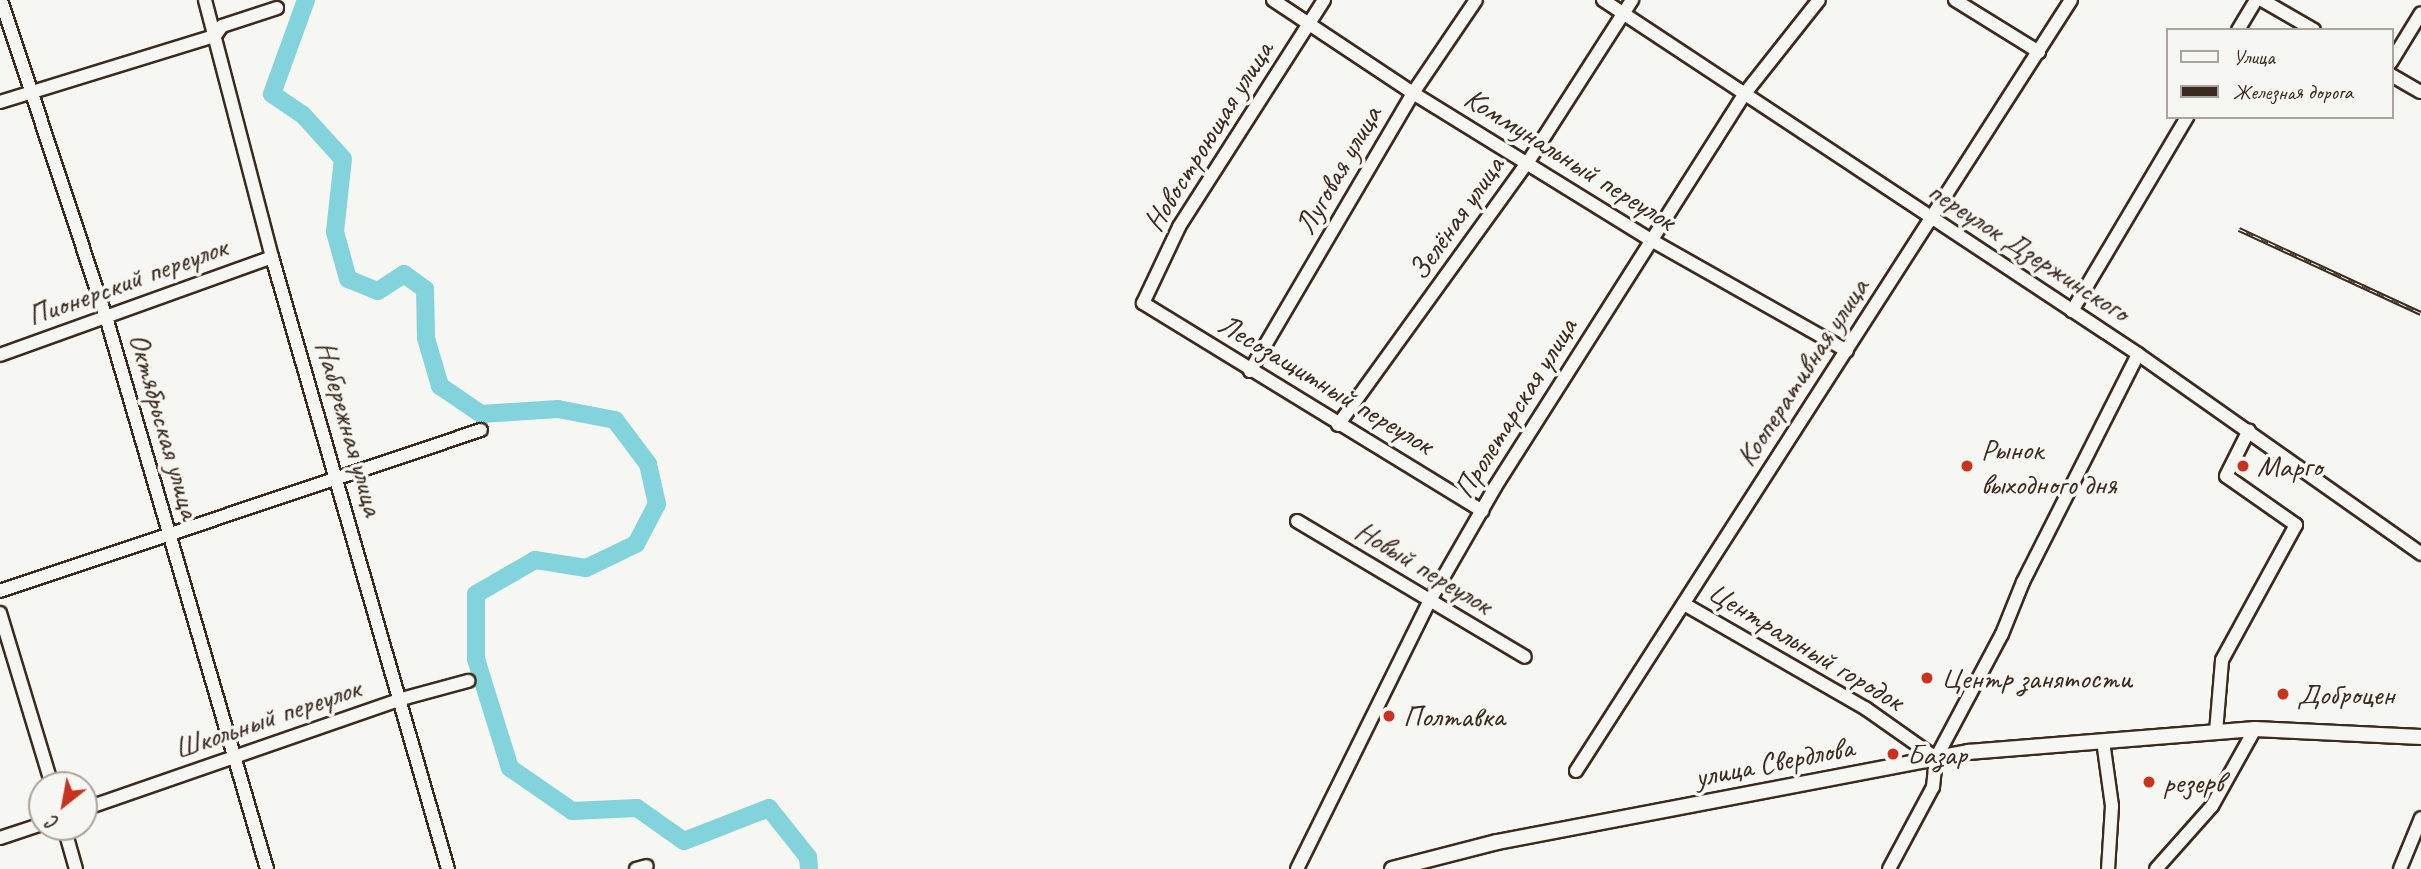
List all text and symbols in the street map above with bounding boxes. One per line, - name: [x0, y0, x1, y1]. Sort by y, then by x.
- legend: [2166, 28, 2393, 119]
- street label: Новостроющая улица: [1135, 34, 1281, 238]
- text: Улица: [2233, 44, 2275, 70]
- text: Железная дорога: [2233, 79, 2353, 105]
- street label: Коммунальный переулок: [1458, 80, 1682, 238]
- street label: Луговая улица: [1286, 99, 1390, 241]
- street label: Зелёная улица: [1399, 148, 1513, 288]
- street label: переулок Дзержинского: [1922, 173, 2136, 329]
- street label: Пионерский переулок: [22, 228, 232, 334]
- street label: Кооперативная улица: [1727, 270, 1877, 474]
- street label: Лесозащитный переулок: [1212, 306, 1440, 462]
- street label: Пролетарская улица: [1445, 311, 1585, 505]
- street label: Октябрьская улица: [121, 328, 209, 524]
- street label: Набережная улица: [307, 335, 393, 521]
- place label: Рынок выходного дня: [1981, 431, 2117, 502]
- place label: Марго: [2257, 448, 2322, 484]
- marker: Рынок выходного дня: [1959, 458, 1975, 474]
- marker: Марго: [2235, 458, 2251, 474]
- street label: Новый переулок: [1349, 512, 1499, 622]
- street label: Центральный городок: [1702, 573, 1910, 719]
- place label: Центр занятости: [1941, 660, 2130, 696]
- street label: Школьный переулок: [169, 669, 365, 767]
- marker: Центр занятости: [1919, 670, 1935, 686]
- place label: Доброцен: [2297, 676, 2395, 712]
- marker: Доброцен: [2275, 686, 2291, 702]
- place label: Полтавка: [1403, 698, 1505, 734]
- marker: Полтавка: [1381, 708, 1397, 724]
- street label: улица Свердлова: [1692, 729, 1856, 795]
- place label: Базар: [1907, 736, 1967, 772]
- marker: Базар: [1885, 746, 1901, 762]
- place label: резерв: [2163, 764, 2224, 800]
- north arrow: [28, 771, 98, 841]
- marker: резерв: [2141, 774, 2157, 790]
- text: С: [43, 810, 63, 835]

